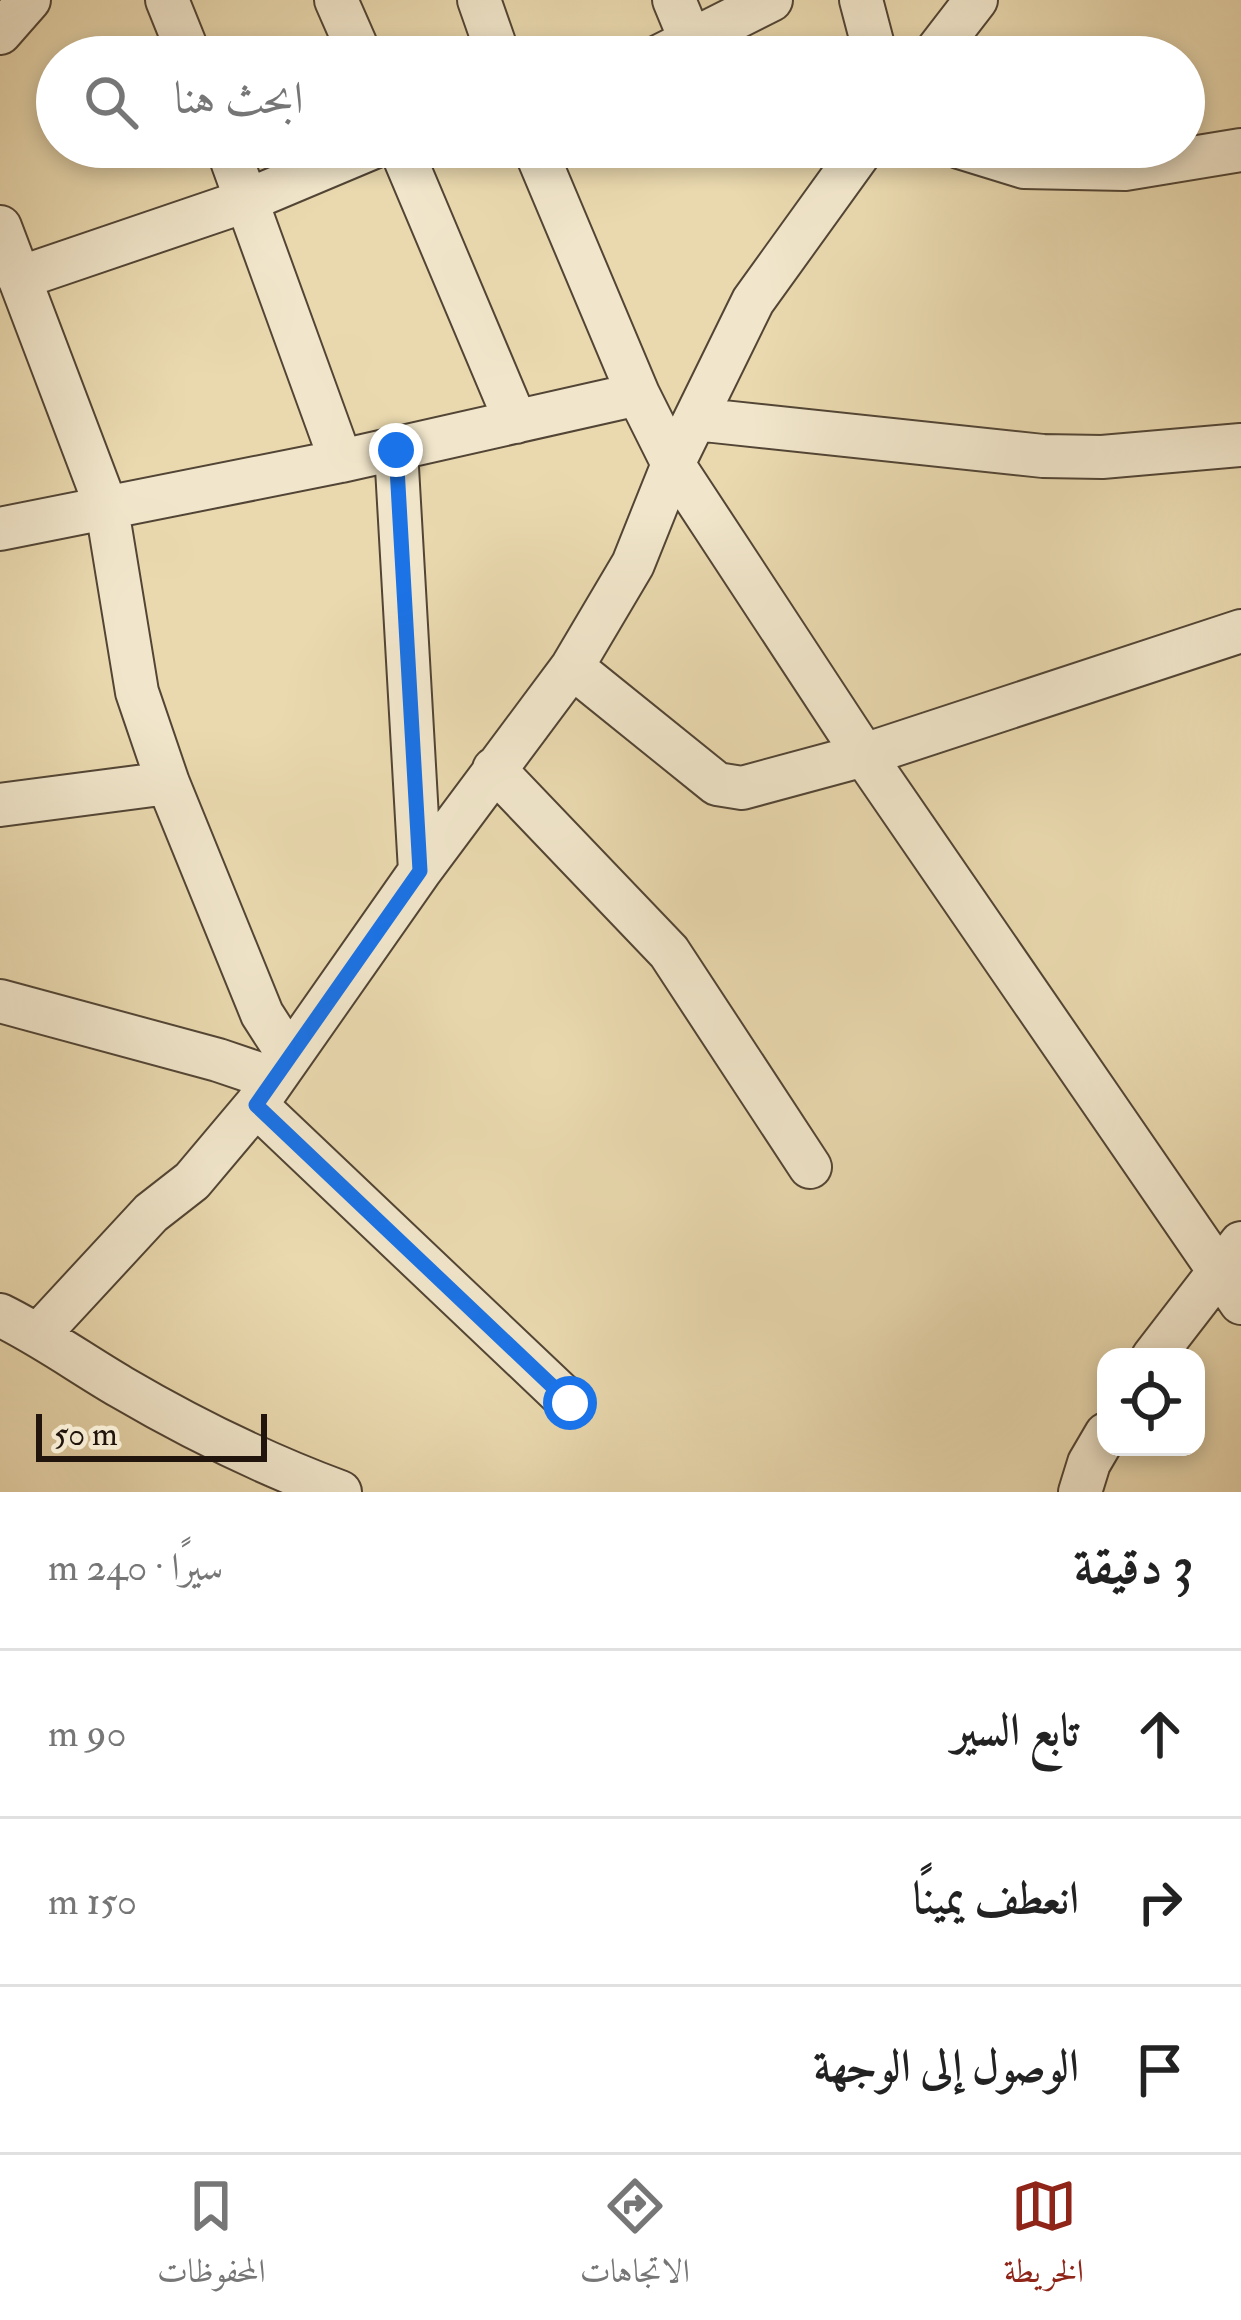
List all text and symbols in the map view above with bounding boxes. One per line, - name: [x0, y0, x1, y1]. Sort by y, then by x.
- search box: [36, 36, 1205, 168]
- icon: search: [78, 69, 144, 135]
- text: ابحث هنا: [174, 71, 304, 127]
- route end: [369, 423, 423, 477]
- map controls: [1097, 1348, 1205, 1456]
- button: locate: [1097, 1348, 1205, 1456]
- route start: [543, 1376, 597, 1430]
- scale bar: [36, 1408, 267, 1461]
- text: 50 m: [54, 1414, 118, 1455]
- text: 3 دقيقة: [1074, 1535, 1193, 1599]
- text: سيرًا · 240 m: [48, 1543, 223, 1592]
- icon: ahead: [1127, 1701, 1193, 1767]
- text: تابع السير: [952, 1703, 1079, 1759]
- text: 90 m: [48, 1709, 126, 1758]
- icon: right: [1127, 1869, 1193, 1935]
- text: انعطف يمينًا: [913, 1871, 1079, 1927]
- text: 150 m: [48, 1877, 137, 1926]
- icon: arrive: [1127, 2037, 1193, 2103]
- text: الوصول إلى الوجهة: [814, 2039, 1079, 2095]
- tab: المحفوظات: [157, 2173, 266, 2303]
- tab: الاتجاهات: [580, 2173, 690, 2303]
- tab: الخريطة: [1004, 2173, 1084, 2303]

